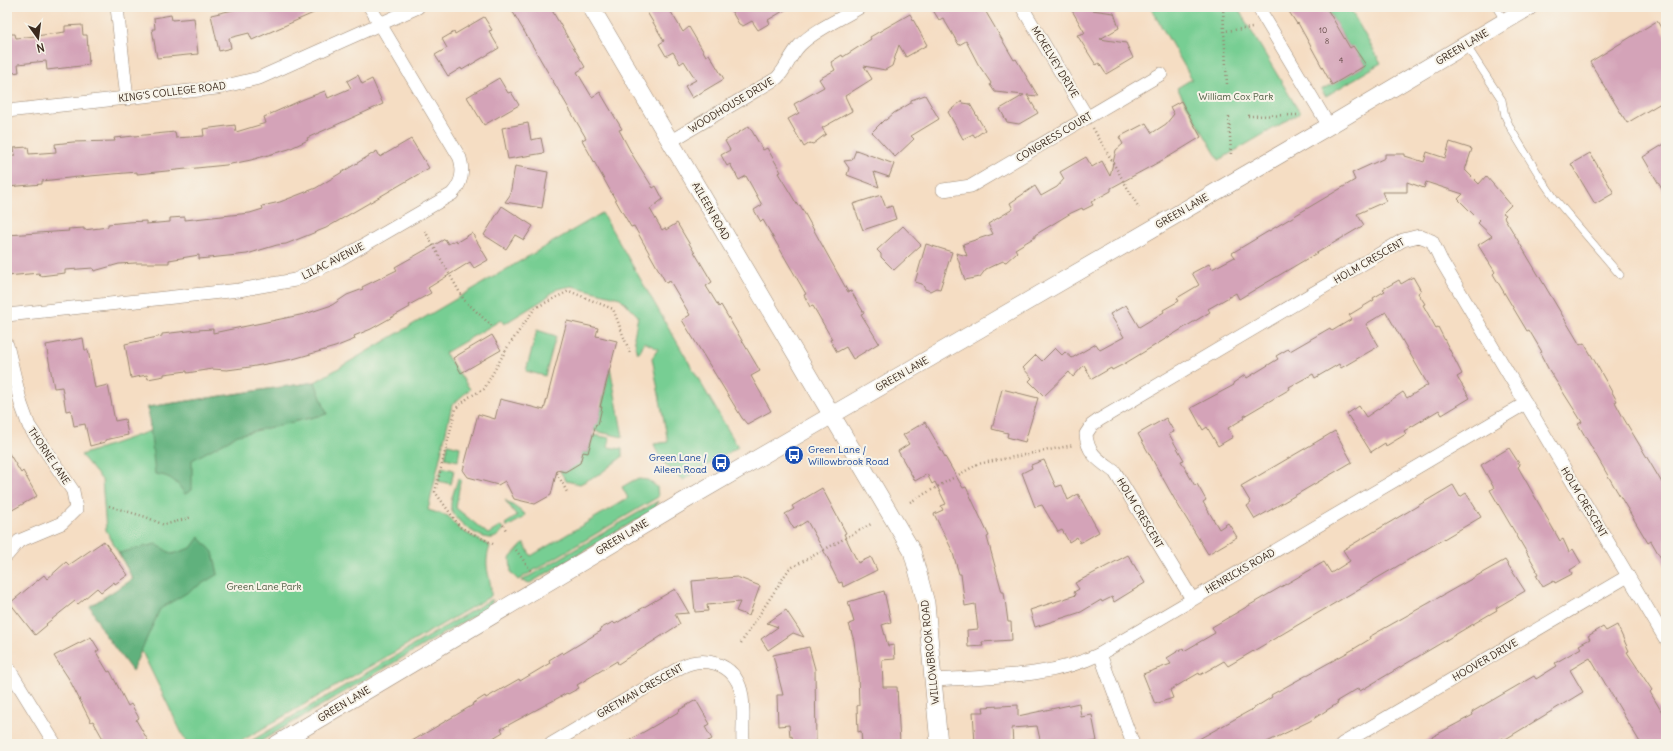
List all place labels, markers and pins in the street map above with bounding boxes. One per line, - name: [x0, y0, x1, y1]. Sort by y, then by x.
- place label: Green Lane / Willowbrook Road: [808, 443, 889, 468]
- bus stop icon: Green Lane / Willowbrook Road: [783, 444, 805, 466]
- place label: Green Lane / Aileen Road: [649, 451, 707, 476]
- bus stop icon: Green Lane / Aileen Road: [710, 452, 732, 474]

